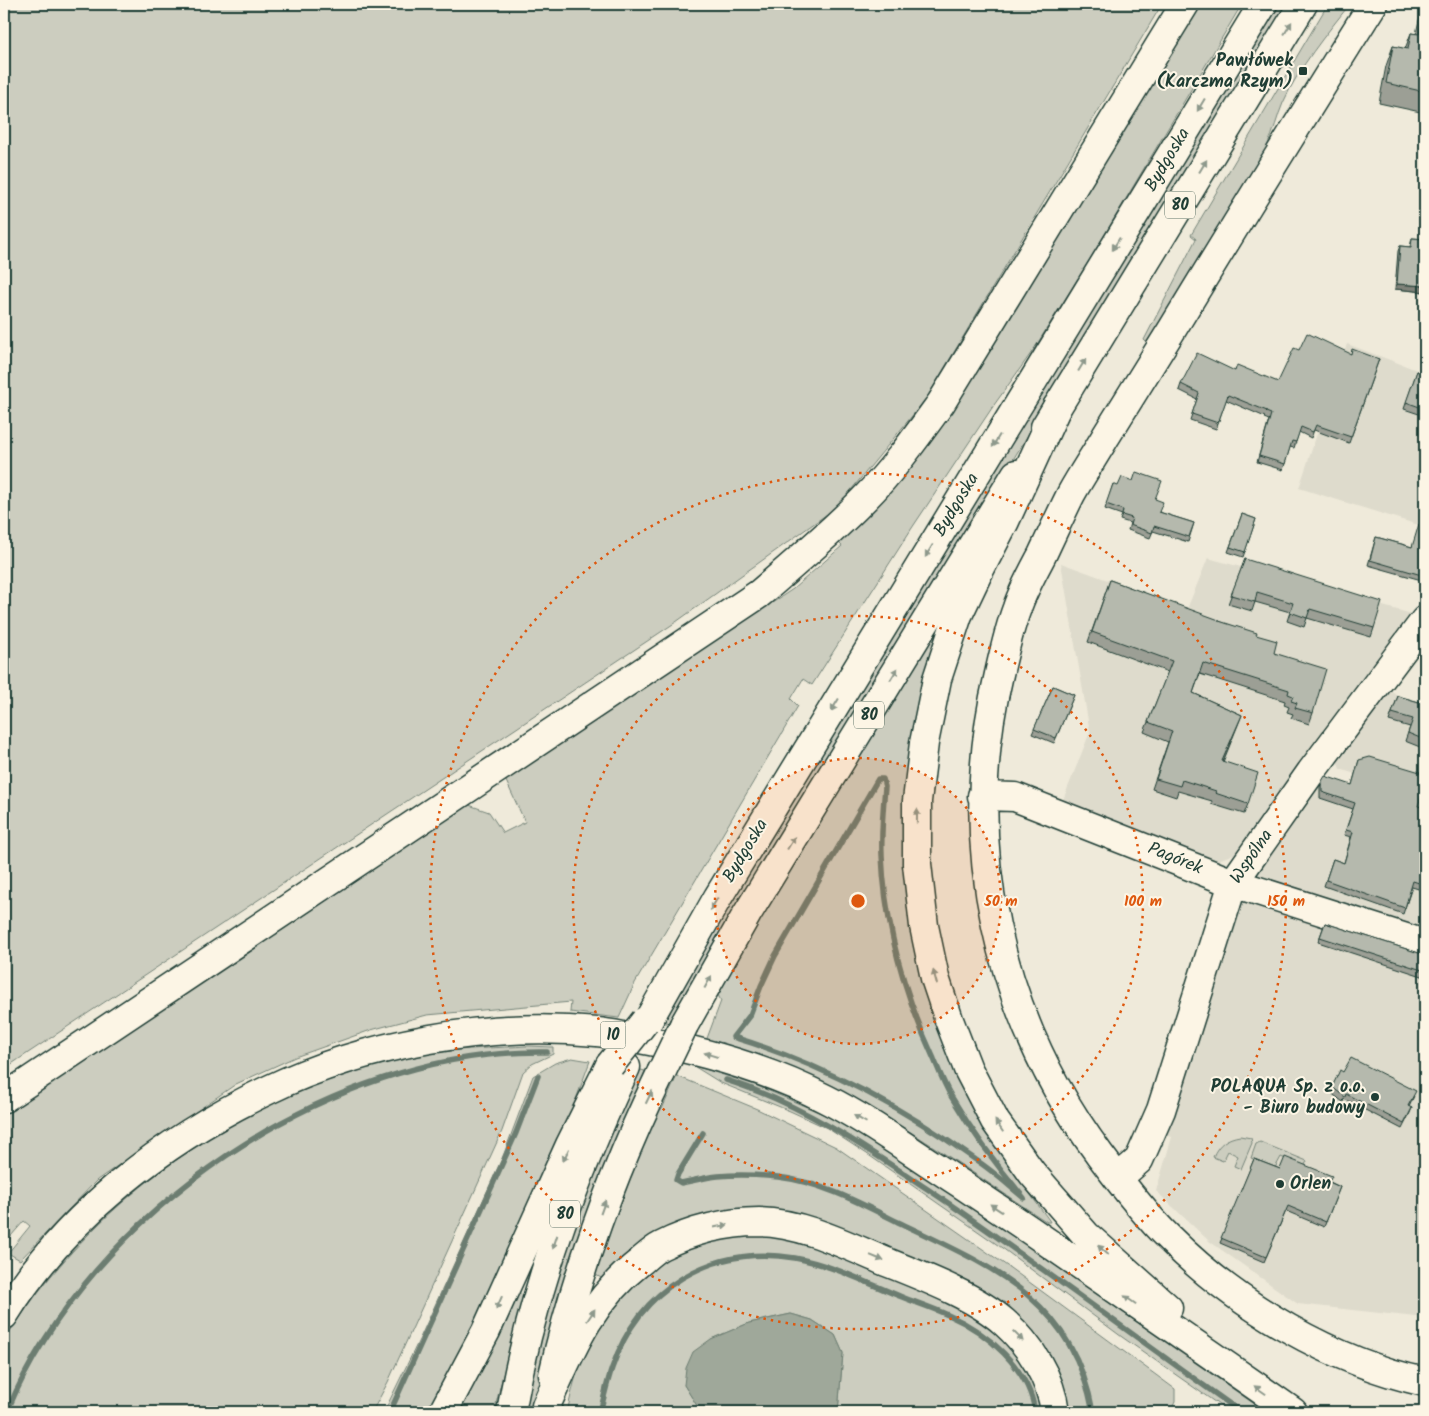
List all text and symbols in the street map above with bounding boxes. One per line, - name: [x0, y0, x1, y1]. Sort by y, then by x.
- one-way arrow: [1284, 21, 1293, 34]
- place label: Pawłówek (Karczma Rzym): [1156, 47, 1294, 97]
- marker: Pawłówek (Karczma Rzym): [1297, 65, 1309, 77]
- one-way arrow: [1196, 99, 1205, 112]
- street label: Bydgoska: [1138, 122, 1198, 198]
- one-way arrow: [1199, 160, 1208, 173]
- road number: 80: [1165, 192, 1195, 218]
- one-way arrow: [1112, 237, 1121, 250]
- one-way arrow: [1078, 358, 1087, 371]
- one-way arrow: [992, 434, 1001, 447]
- street label: Bydgoska: [927, 467, 987, 543]
- one-way arrow: [924, 545, 933, 558]
- one-way arrow: [889, 668, 898, 681]
- one-way arrow: [830, 698, 839, 711]
- road number: 80: [854, 702, 884, 728]
- one-way arrow: [913, 808, 921, 824]
- street label: Bydgoska: [716, 813, 776, 889]
- street label: Wspólna: [1223, 824, 1281, 890]
- street label: Pagórek: [1143, 835, 1208, 883]
- one-way arrow: [786, 836, 795, 849]
- text: 50 m: [983, 890, 1018, 914]
- text: 100 m: [1124, 890, 1162, 914]
- text: 150 m: [1267, 890, 1305, 914]
- centre of rings: [849, 892, 867, 910]
- one-way arrow: [710, 896, 718, 911]
- one-way arrow: [931, 969, 939, 984]
- one-way arrow: [703, 976, 712, 989]
- road number: 10: [600, 1022, 626, 1048]
- one-way arrow: [704, 1051, 719, 1059]
- place label: POLAQUA Sp. z o.o. - Biuro budowy: [1211, 1073, 1366, 1123]
- one-way arrow: [645, 1090, 653, 1105]
- marker: POLAQUA Sp. z o.o. - Biuro budowy: [1369, 1091, 1381, 1103]
- one-way arrow: [854, 1114, 867, 1123]
- one-way arrow: [994, 1119, 1004, 1133]
- one-way arrow: [561, 1148, 569, 1162]
- place label: Orlen: [1290, 1170, 1331, 1199]
- marker: Orlen: [1274, 1178, 1286, 1190]
- road number: 80: [550, 1200, 580, 1228]
- one-way arrow: [600, 1200, 607, 1215]
- one-way arrow: [990, 1203, 1003, 1213]
- one-way arrow: [713, 1221, 729, 1229]
- one-way arrow: [551, 1235, 559, 1250]
- one-way arrow: [1098, 1244, 1110, 1256]
- one-way arrow: [870, 1254, 885, 1262]
- one-way arrow: [1124, 1295, 1137, 1304]
- one-way arrow: [494, 1296, 502, 1310]
- one-way arrow: [587, 1309, 596, 1322]
- one-way arrow: [1012, 1330, 1024, 1342]
- one-way arrow: [1254, 1385, 1267, 1395]

